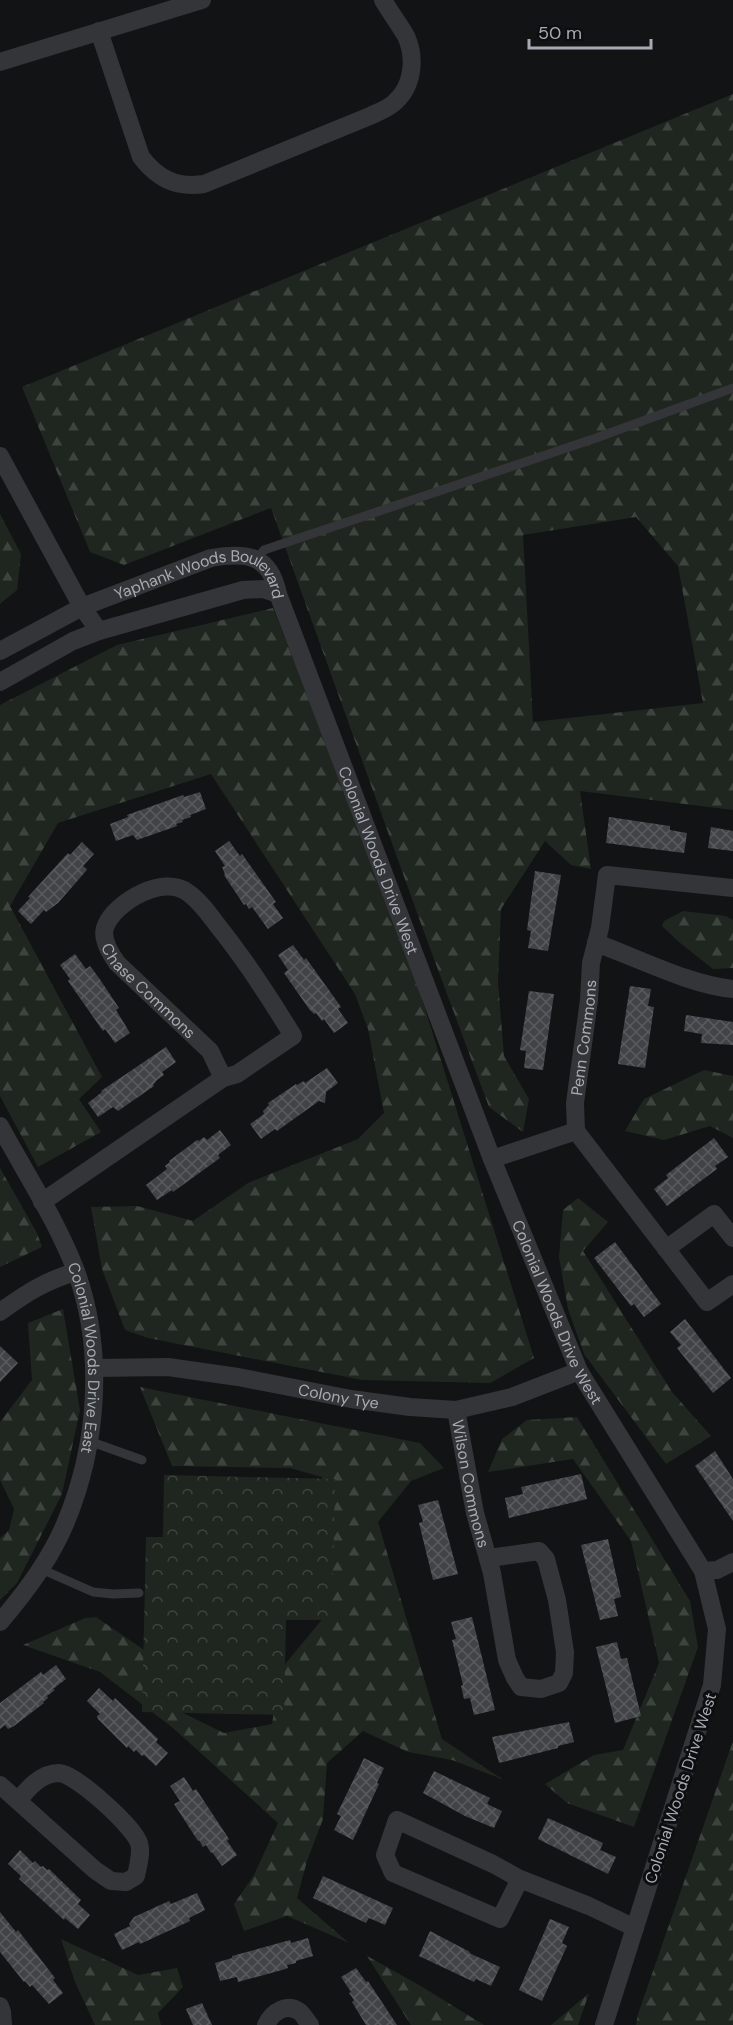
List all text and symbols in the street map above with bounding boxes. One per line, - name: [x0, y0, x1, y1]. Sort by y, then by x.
- scale bar: [529, 12, 650, 50]
- text: 50 m: [538, 21, 582, 45]
- text: Yaphank Woods Boulevard: [111, 545, 289, 605]
- street label: Yaphank Woods Boulevard: [89, 580, 285, 606]
- street label: Colonial Woods Drive West: [333, 763, 424, 958]
- street label: Chase Commons: [96, 940, 200, 1043]
- street label: Penn Commons: [566, 979, 601, 1097]
- street label: Colonial Woods Drive West: [507, 1217, 607, 1408]
- street label: Colonial Woods Drive East: [63, 1259, 104, 1455]
- street label: Colony Tye: [296, 1379, 380, 1414]
- street label: Wilson Commons: [447, 1418, 494, 1550]
- street label: Colonial Woods Drive West: [640, 1690, 721, 1886]

